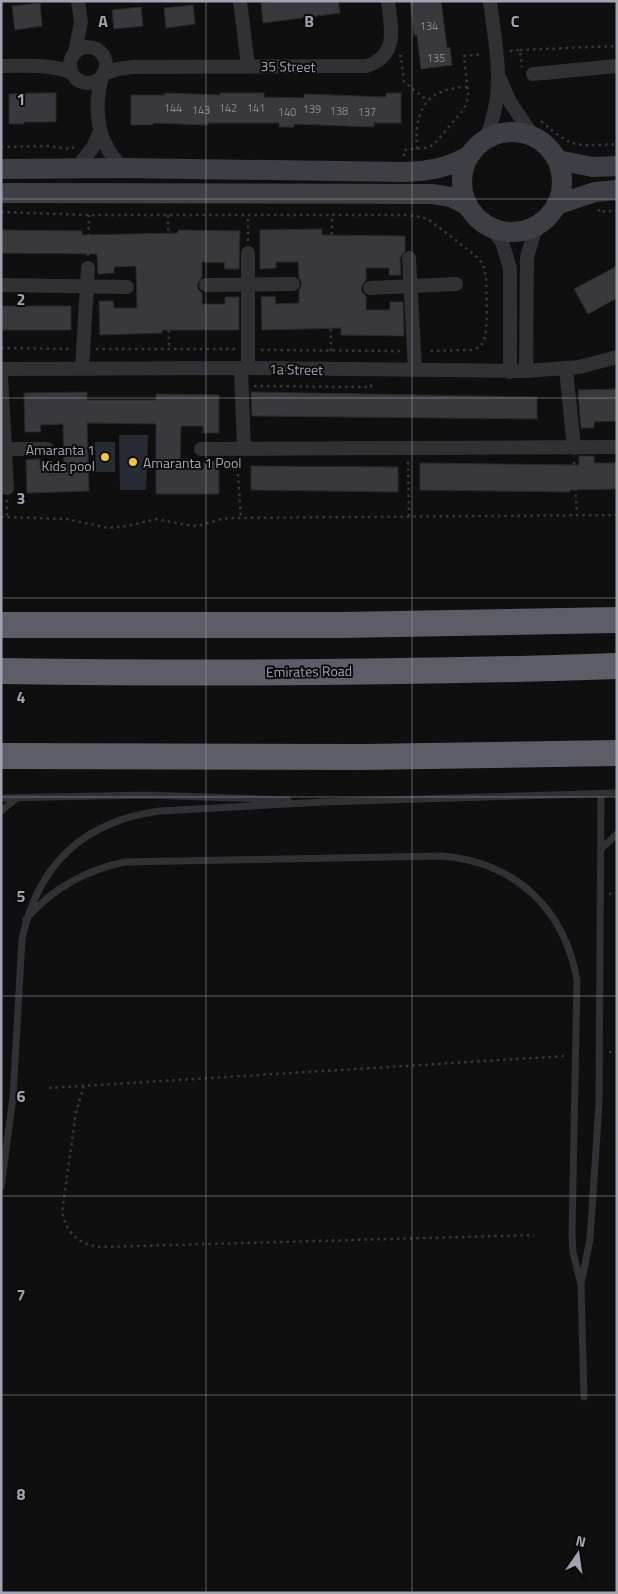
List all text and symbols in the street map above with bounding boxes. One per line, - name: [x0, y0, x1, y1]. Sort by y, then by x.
- text: A: [98, 9, 108, 33]
- text: B: [304, 9, 314, 33]
- text: C: [511, 9, 520, 33]
- house number: 134: [420, 18, 438, 34]
- house number: 135: [427, 50, 445, 66]
- street label: 35 Street: [260, 55, 316, 77]
- text: 1: [17, 87, 25, 111]
- house number: 144: [164, 100, 182, 116]
- house number: 142: [219, 100, 237, 116]
- house number: 141: [247, 100, 265, 116]
- house number: 139: [303, 101, 321, 117]
- house number: 143: [192, 102, 210, 118]
- house number: 138: [330, 103, 348, 119]
- house number: 140: [278, 104, 296, 120]
- house number: 137: [358, 104, 376, 120]
- text: 2: [17, 287, 25, 311]
- street label: 1a Street: [269, 358, 323, 380]
- place label: Amaranta 1 Kids pool: [26, 439, 95, 476]
- marker: Amaranta 1 Kids pool: [99, 451, 111, 463]
- place label: Amaranta 1 Pool: [143, 452, 242, 473]
- marker: Amaranta 1 Pool: [127, 456, 139, 468]
- text: 3: [17, 486, 25, 510]
- street label: Emirates Road: [266, 660, 352, 682]
- text: 4: [17, 685, 26, 709]
- text: 5: [17, 884, 26, 908]
- text: 6: [17, 1084, 26, 1108]
- text: 7: [17, 1283, 25, 1307]
- text: 8: [17, 1482, 26, 1506]
- north arrow: [553, 1529, 603, 1579]
- text: N: [574, 1530, 588, 1552]

